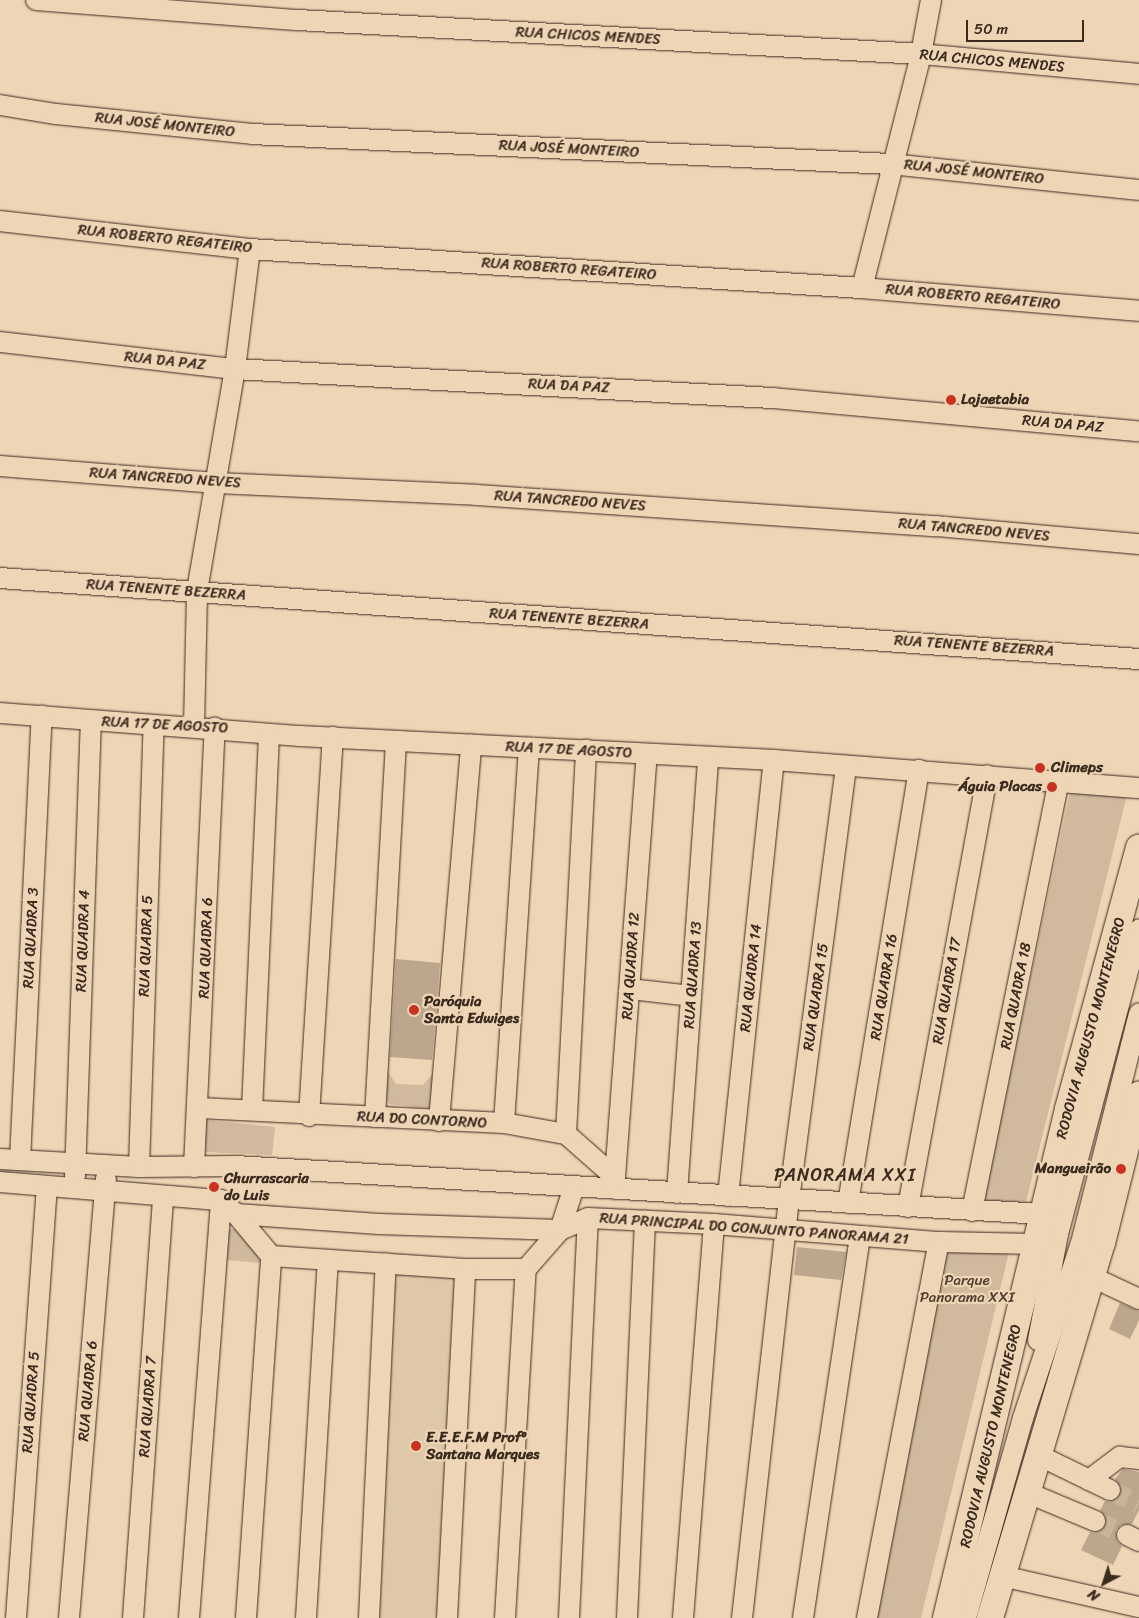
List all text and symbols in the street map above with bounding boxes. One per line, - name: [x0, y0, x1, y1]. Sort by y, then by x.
- scale bar: [969, 10, 1086, 42]
- text: 50 m: [974, 16, 1008, 42]
- street label: RUA CHICOS MENDES: [514, 23, 662, 49]
- street label: RUA CHICOS MENDES: [918, 46, 1066, 76]
- street label: RUA JOSÉ MONTEIRO: [93, 109, 237, 141]
- street label: RUA JOSÉ MONTEIRO: [498, 136, 640, 162]
- street label: RUA JOSÉ MONTEIRO: [902, 156, 1046, 188]
- street label: RUA ROBERTO REGATEIRO: [76, 221, 254, 257]
- street label: RUA ROBERTO REGATEIRO: [480, 254, 658, 284]
- street label: RUA ROBERTO REGATEIRO: [884, 280, 1062, 314]
- street label: RUA DA PAZ: [124, 348, 206, 374]
- street label: RUA DA PAZ: [528, 375, 610, 397]
- place label: Lojaetabia: [961, 391, 1029, 409]
- marker: Lojaetabia: [945, 394, 957, 406]
- street label: RUA DA PAZ: [1022, 412, 1104, 436]
- street label: RUA TANCREDO NEVES: [89, 464, 241, 492]
- street label: RUA TANCREDO NEVES: [494, 487, 646, 515]
- street label: RUA TANCREDO NEVES: [898, 514, 1050, 546]
- street label: RUA TENENTE BEZERRA: [85, 575, 247, 605]
- street label: RUA TENENTE BEZERRA: [488, 604, 650, 634]
- street label: RUA TENENTE BEZERRA: [893, 631, 1055, 661]
- street label: RUA 17 DE AGOSTO: [101, 713, 229, 737]
- street label: RUA 17 DE AGOSTO: [505, 738, 633, 762]
- place label: Climeps: [1051, 759, 1103, 777]
- marker: Climeps: [1033, 761, 1047, 775]
- place label: Águia Placas: [959, 778, 1042, 796]
- marker: Águia Placas: [1046, 781, 1058, 793]
- street label: RUA QUADRA 3: [19, 887, 43, 989]
- street label: RUA QUADRA 4: [72, 890, 94, 992]
- street label: RUA QUADRA 5: [135, 895, 157, 997]
- street label: RUA QUADRA 6: [195, 897, 217, 999]
- street label: RUA QUADRA 12: [618, 912, 644, 1020]
- street label: RODOVIA AUGUSTO MONTENEGRO: [1053, 915, 1129, 1141]
- street label: RUA QUADRA 13: [680, 921, 706, 1029]
- street label: RUA QUADRA 14: [736, 923, 766, 1033]
- street label: RUA QUADRA 16: [867, 933, 901, 1041]
- street label: RUA QUADRA 17: [929, 937, 965, 1045]
- street label: RUA QUADRA 18: [997, 941, 1035, 1051]
- street label: RUA QUADRA 15: [800, 942, 832, 1052]
- place label: Paróquia Santa Edwiges: [424, 992, 520, 1027]
- marker: Paróquia Santa Edwiges: [408, 1004, 420, 1016]
- street label: RUA DO CONTORNO: [356, 1108, 488, 1132]
- place label: Mangueirão: [1035, 1160, 1111, 1178]
- marker: Mangueirão: [1115, 1163, 1127, 1175]
- district label: PANORAMA XXI: [773, 1164, 917, 1186]
- place label: Churrascaria do Luis: [224, 1169, 309, 1204]
- marker: Churrascaria do Luis: [208, 1181, 220, 1193]
- street label: RUA PRINCIPAL DO CONJUNTO PANORAMA 21: [599, 1209, 909, 1249]
- park label: Parque Panorama XXI: [920, 1271, 1014, 1306]
- street label: RODOVIA AUGUSTO MONTENEGRO: [957, 1323, 1025, 1549]
- street label: RUA QUADRA 6: [75, 1340, 101, 1442]
- street label: RUA QUADRA 5: [18, 1351, 44, 1453]
- street label: RUA QUADRA 7: [136, 1356, 160, 1458]
- place label: E.E.E.F.M Profº Santana Marques: [426, 1428, 539, 1463]
- marker: E.E.E.F.M Profº Santana Marques: [410, 1440, 422, 1452]
- north arrow: [1079, 1558, 1129, 1608]
- text: N: [1082, 1582, 1106, 1608]

